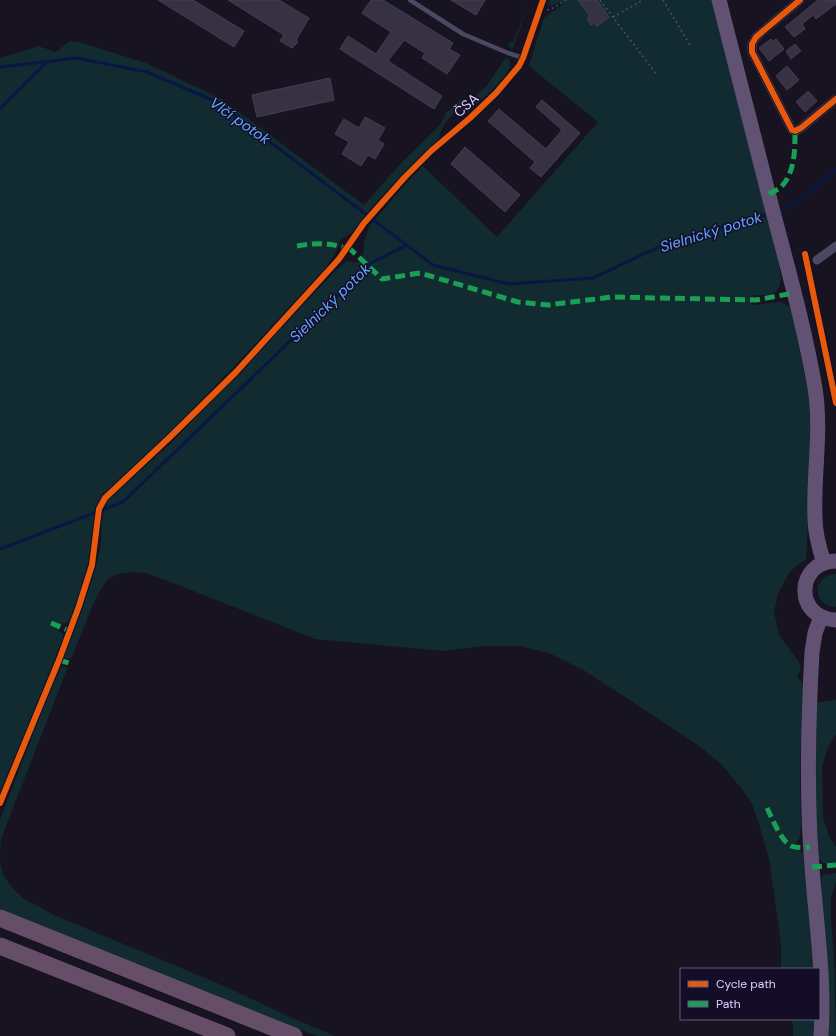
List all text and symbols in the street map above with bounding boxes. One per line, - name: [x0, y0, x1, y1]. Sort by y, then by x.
- street label: ČSA: [450, 89, 482, 121]
- water label: Vlčí potok: [206, 93, 275, 149]
- water label: Sielnický potok: [658, 207, 765, 257]
- water label: Sielnický potok: [285, 259, 375, 347]
- legend: [680, 968, 820, 1020]
- text: Cycle path: [716, 976, 776, 992]
- text: Path: [716, 996, 741, 1012]

